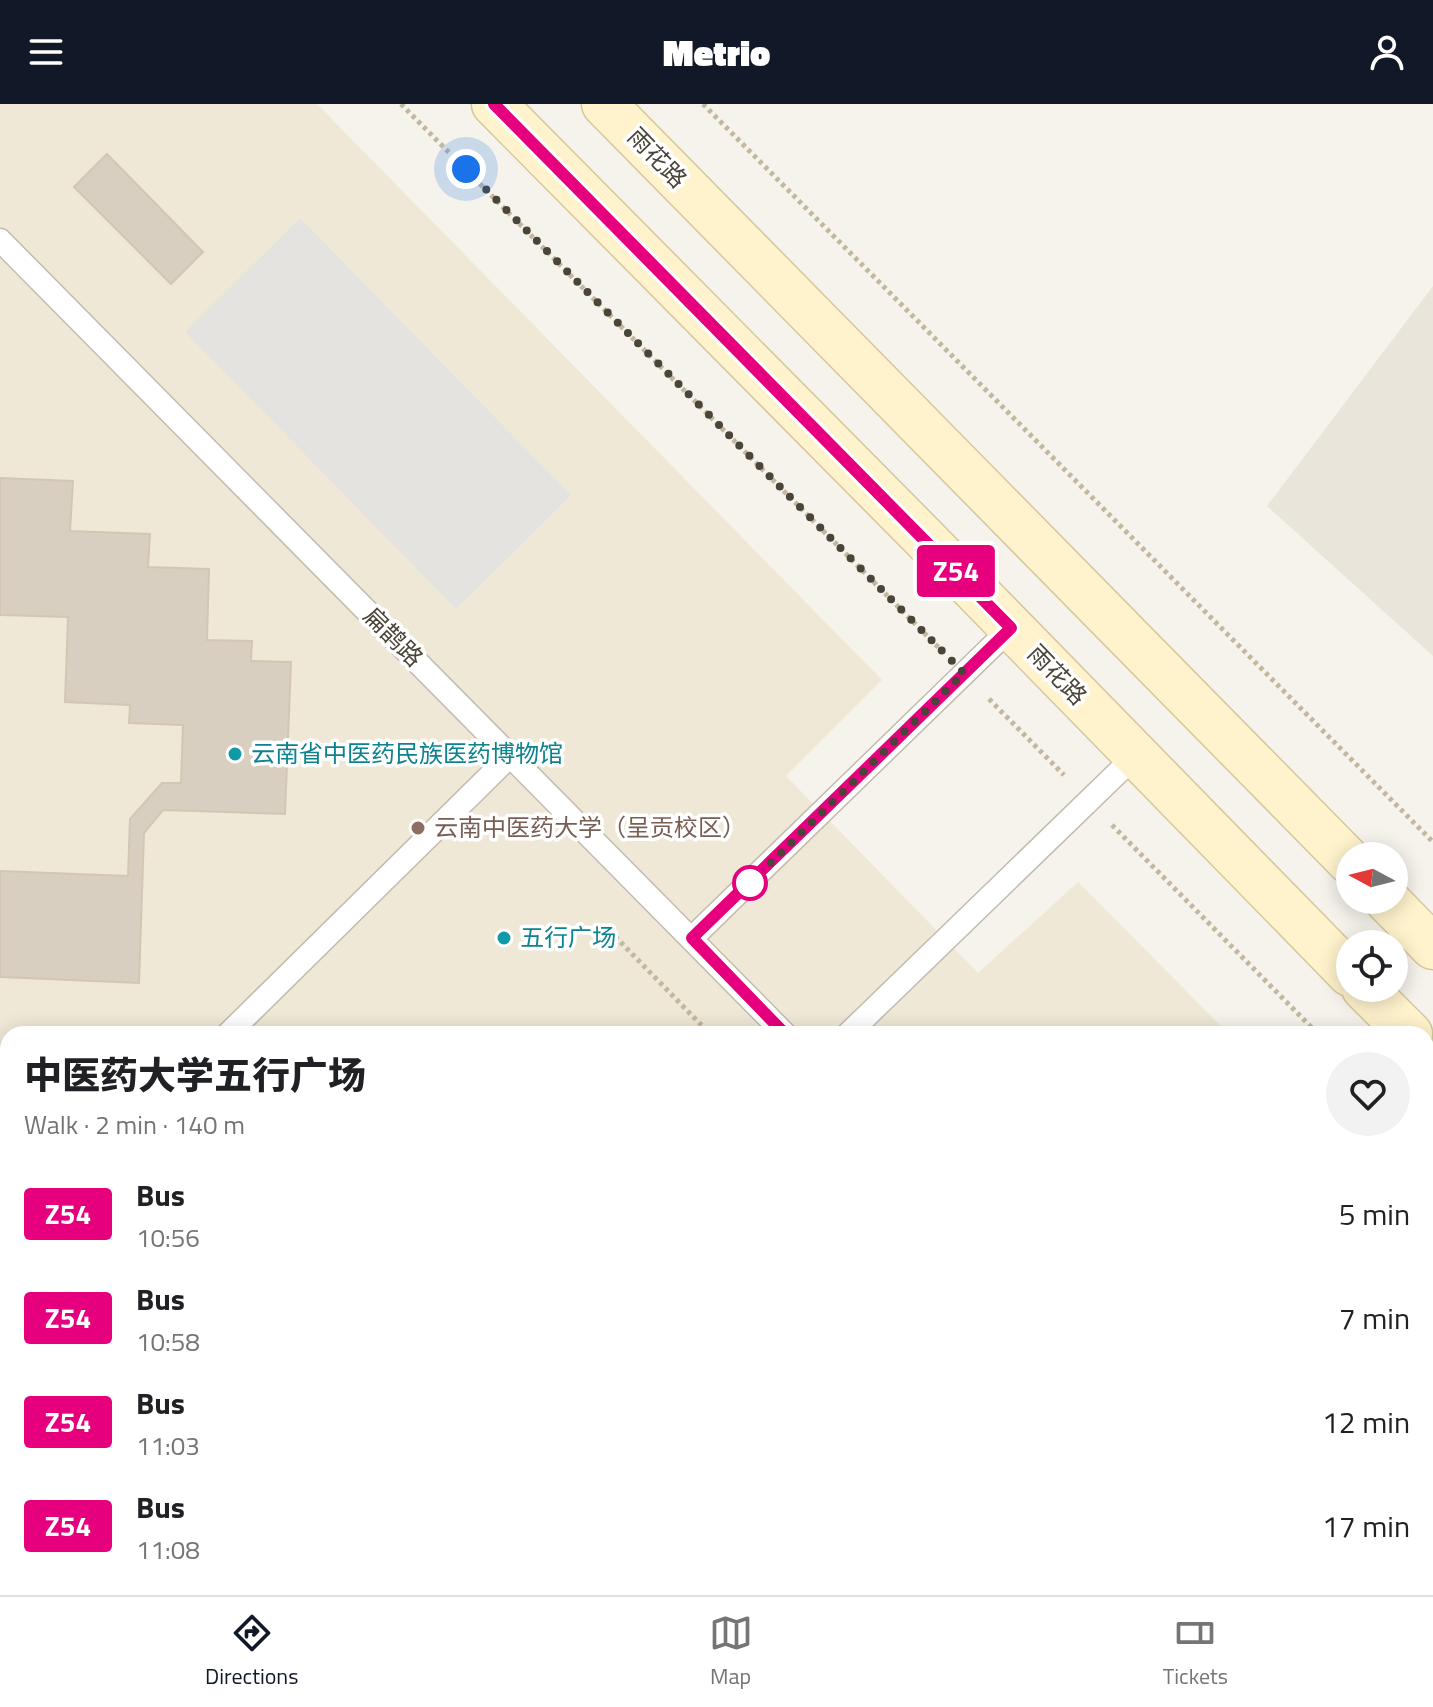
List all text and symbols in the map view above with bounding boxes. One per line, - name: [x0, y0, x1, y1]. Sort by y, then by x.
- text: Metrio: [663, 25, 770, 80]
- icon: menu: [24, 30, 68, 74]
- icon: person: [1365, 30, 1409, 74]
- street label: 雨花路: [620, 119, 696, 196]
- your location: [446, 149, 486, 189]
- line badge: Z54: [910, 545, 1002, 597]
- text: Z54: [933, 549, 979, 592]
- street label: 扁鹊路: [356, 598, 432, 674]
- street label: 雨花路: [1020, 636, 1096, 713]
- place label: 云南省中医药民族医药博物馆: [251, 735, 563, 771]
- marker: 云南省中医药民族医药博物馆: [226, 745, 244, 763]
- place label: 云南中医药大学（呈贡校区）: [434, 809, 746, 845]
- marker: 云南中医药大学（呈贡校区）: [409, 819, 427, 837]
- north arrow: [1336, 842, 1408, 914]
- map controls: [1336, 842, 1408, 1002]
- unlabelled marker: [733, 866, 767, 900]
- place label: 五行广场: [520, 919, 616, 955]
- marker: 五行广场: [495, 929, 513, 947]
- button: locate: [1336, 930, 1408, 1002]
- text: 中医药大学五行广场: [24, 1046, 366, 1104]
- button: heart: [1326, 1052, 1410, 1136]
- text: Walk · 2 min · 140 m: [24, 1105, 245, 1144]
- text: Bus: [136, 1172, 185, 1218]
- text: 5 min: [1339, 1191, 1410, 1237]
- text: Z54: [45, 1192, 91, 1235]
- text: 10:56: [136, 1218, 200, 1257]
- text: Bus: [136, 1276, 185, 1322]
- text: 7 min: [1339, 1295, 1410, 1341]
- text: Z54: [45, 1296, 91, 1339]
- text: 10:58: [136, 1322, 200, 1361]
- text: Bus: [136, 1380, 185, 1426]
- text: 12 min: [1322, 1399, 1410, 1445]
- text: Z54: [45, 1400, 91, 1443]
- text: 11:03: [136, 1426, 200, 1465]
- text: Bus: [136, 1484, 185, 1530]
- text: 17 min: [1322, 1503, 1410, 1549]
- text: Z54: [45, 1504, 91, 1547]
- text: 11:08: [136, 1530, 200, 1569]
- tab: Directions: [205, 1611, 298, 1693]
- tab: Map: [709, 1611, 753, 1693]
- tab: Tickets: [1163, 1611, 1228, 1693]

